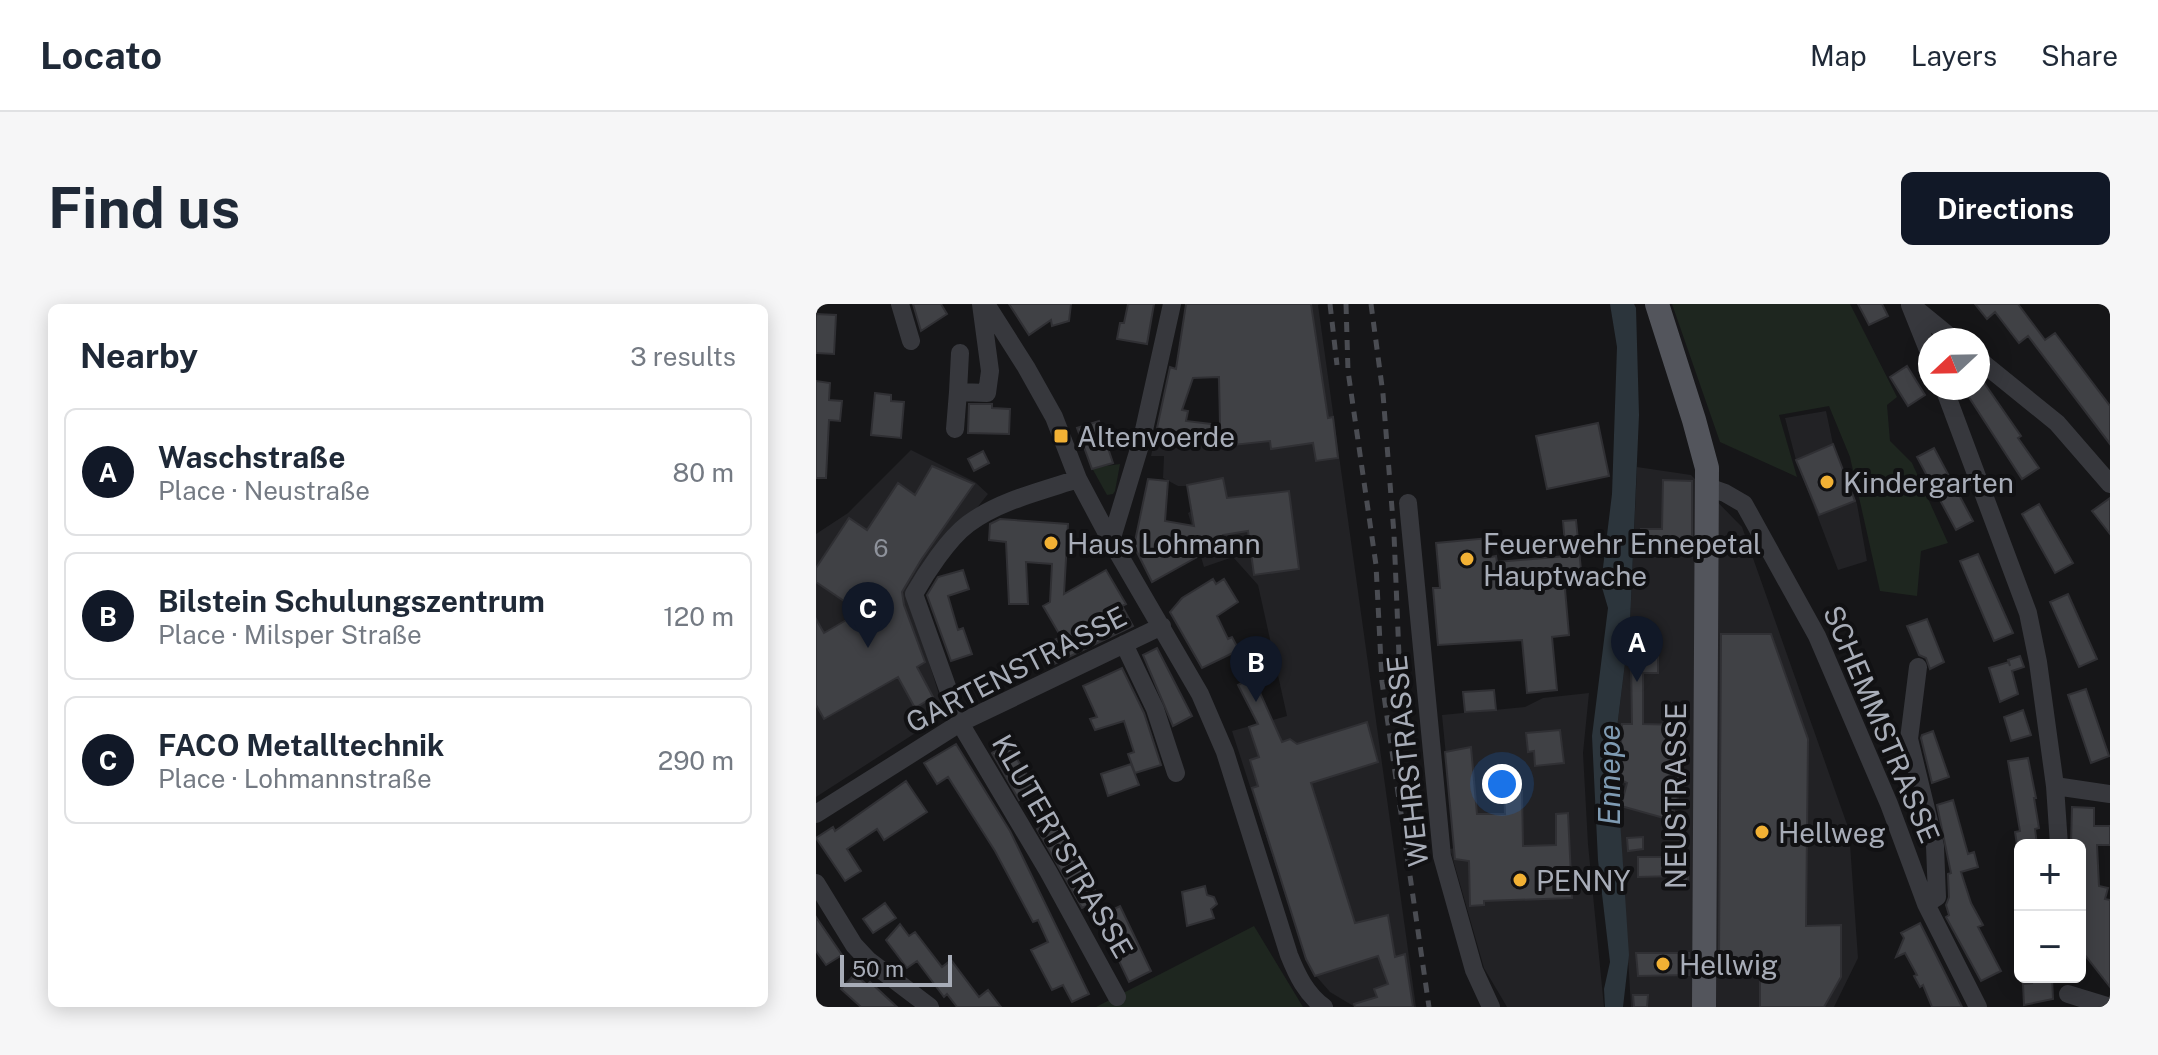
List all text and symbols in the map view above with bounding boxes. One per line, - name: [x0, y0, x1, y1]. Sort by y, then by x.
- text: Locato: [40, 33, 162, 78]
- text: Map: [1810, 39, 1867, 72]
- text: Layers: [1911, 39, 1997, 72]
- text: Share: [2041, 39, 2118, 72]
- button: Directions: [1901, 172, 2110, 245]
- text: Find us: [48, 175, 240, 241]
- north arrow: [1918, 328, 1990, 400]
- text: Nearby: [80, 336, 198, 376]
- text: 3 results: [630, 341, 736, 372]
- place label: Altenvoerde: [1077, 420, 1235, 453]
- marker: Altenvoerde: [1052, 427, 1070, 445]
- text: Waschstraße: [158, 439, 345, 475]
- text: A: [99, 457, 117, 488]
- text: 80 m: [673, 457, 734, 488]
- place label: Kindergarten: [1843, 466, 2014, 499]
- marker: Kindergarten: [1818, 473, 1836, 491]
- text: Place · Neustraße: [158, 475, 370, 506]
- place label: Haus Lohmann: [1067, 527, 1261, 560]
- place label: Feuerwehr Ennepetal Hauptwache: [1483, 527, 1762, 592]
- house number: 6: [874, 534, 888, 562]
- marker: Haus Lohmann: [1042, 534, 1060, 552]
- marker: Feuerwehr Ennepetal Hauptwache: [1458, 550, 1476, 568]
- pin: C: [842, 582, 894, 648]
- text: Bilstein Schulungszentrum: [158, 583, 545, 619]
- street label: GARTENSTRASSE: [900, 599, 1132, 739]
- street label: SCHEMMSTRASSE: [1817, 600, 1947, 848]
- text: B: [99, 601, 117, 632]
- text: 120 m: [663, 601, 734, 632]
- pin: A: [1611, 616, 1663, 682]
- text: Place · Milsper Straße: [158, 619, 422, 650]
- pin: B: [1230, 636, 1282, 702]
- street label: WEHRSTRASSE: [1379, 654, 1435, 868]
- street label: NEUSTRASSE: [1659, 703, 1692, 889]
- water label: Ennepe: [1591, 725, 1627, 825]
- text: FACO Metalltechnik: [158, 727, 444, 763]
- street label: KLUTERTSTRASSE: [986, 729, 1140, 963]
- text: C: [99, 745, 117, 776]
- text: 290 m: [658, 745, 734, 776]
- text: Place · Lohmannstraße: [158, 763, 432, 794]
- your location: [1482, 764, 1522, 804]
- place label: Hellweg: [1778, 816, 1886, 849]
- marker: Hellweg: [1753, 823, 1771, 841]
- map controls: [2014, 839, 2086, 983]
- button: +: [2014, 839, 2086, 911]
- place label: PENNY: [1536, 864, 1631, 897]
- marker: PENNY: [1511, 871, 1529, 889]
- button: −: [2014, 911, 2086, 983]
- place label: Hellwig: [1679, 948, 1778, 981]
- scale bar: [840, 951, 952, 987]
- marker: Hellwig: [1654, 955, 1672, 973]
- text: 50 m: [852, 956, 904, 982]

